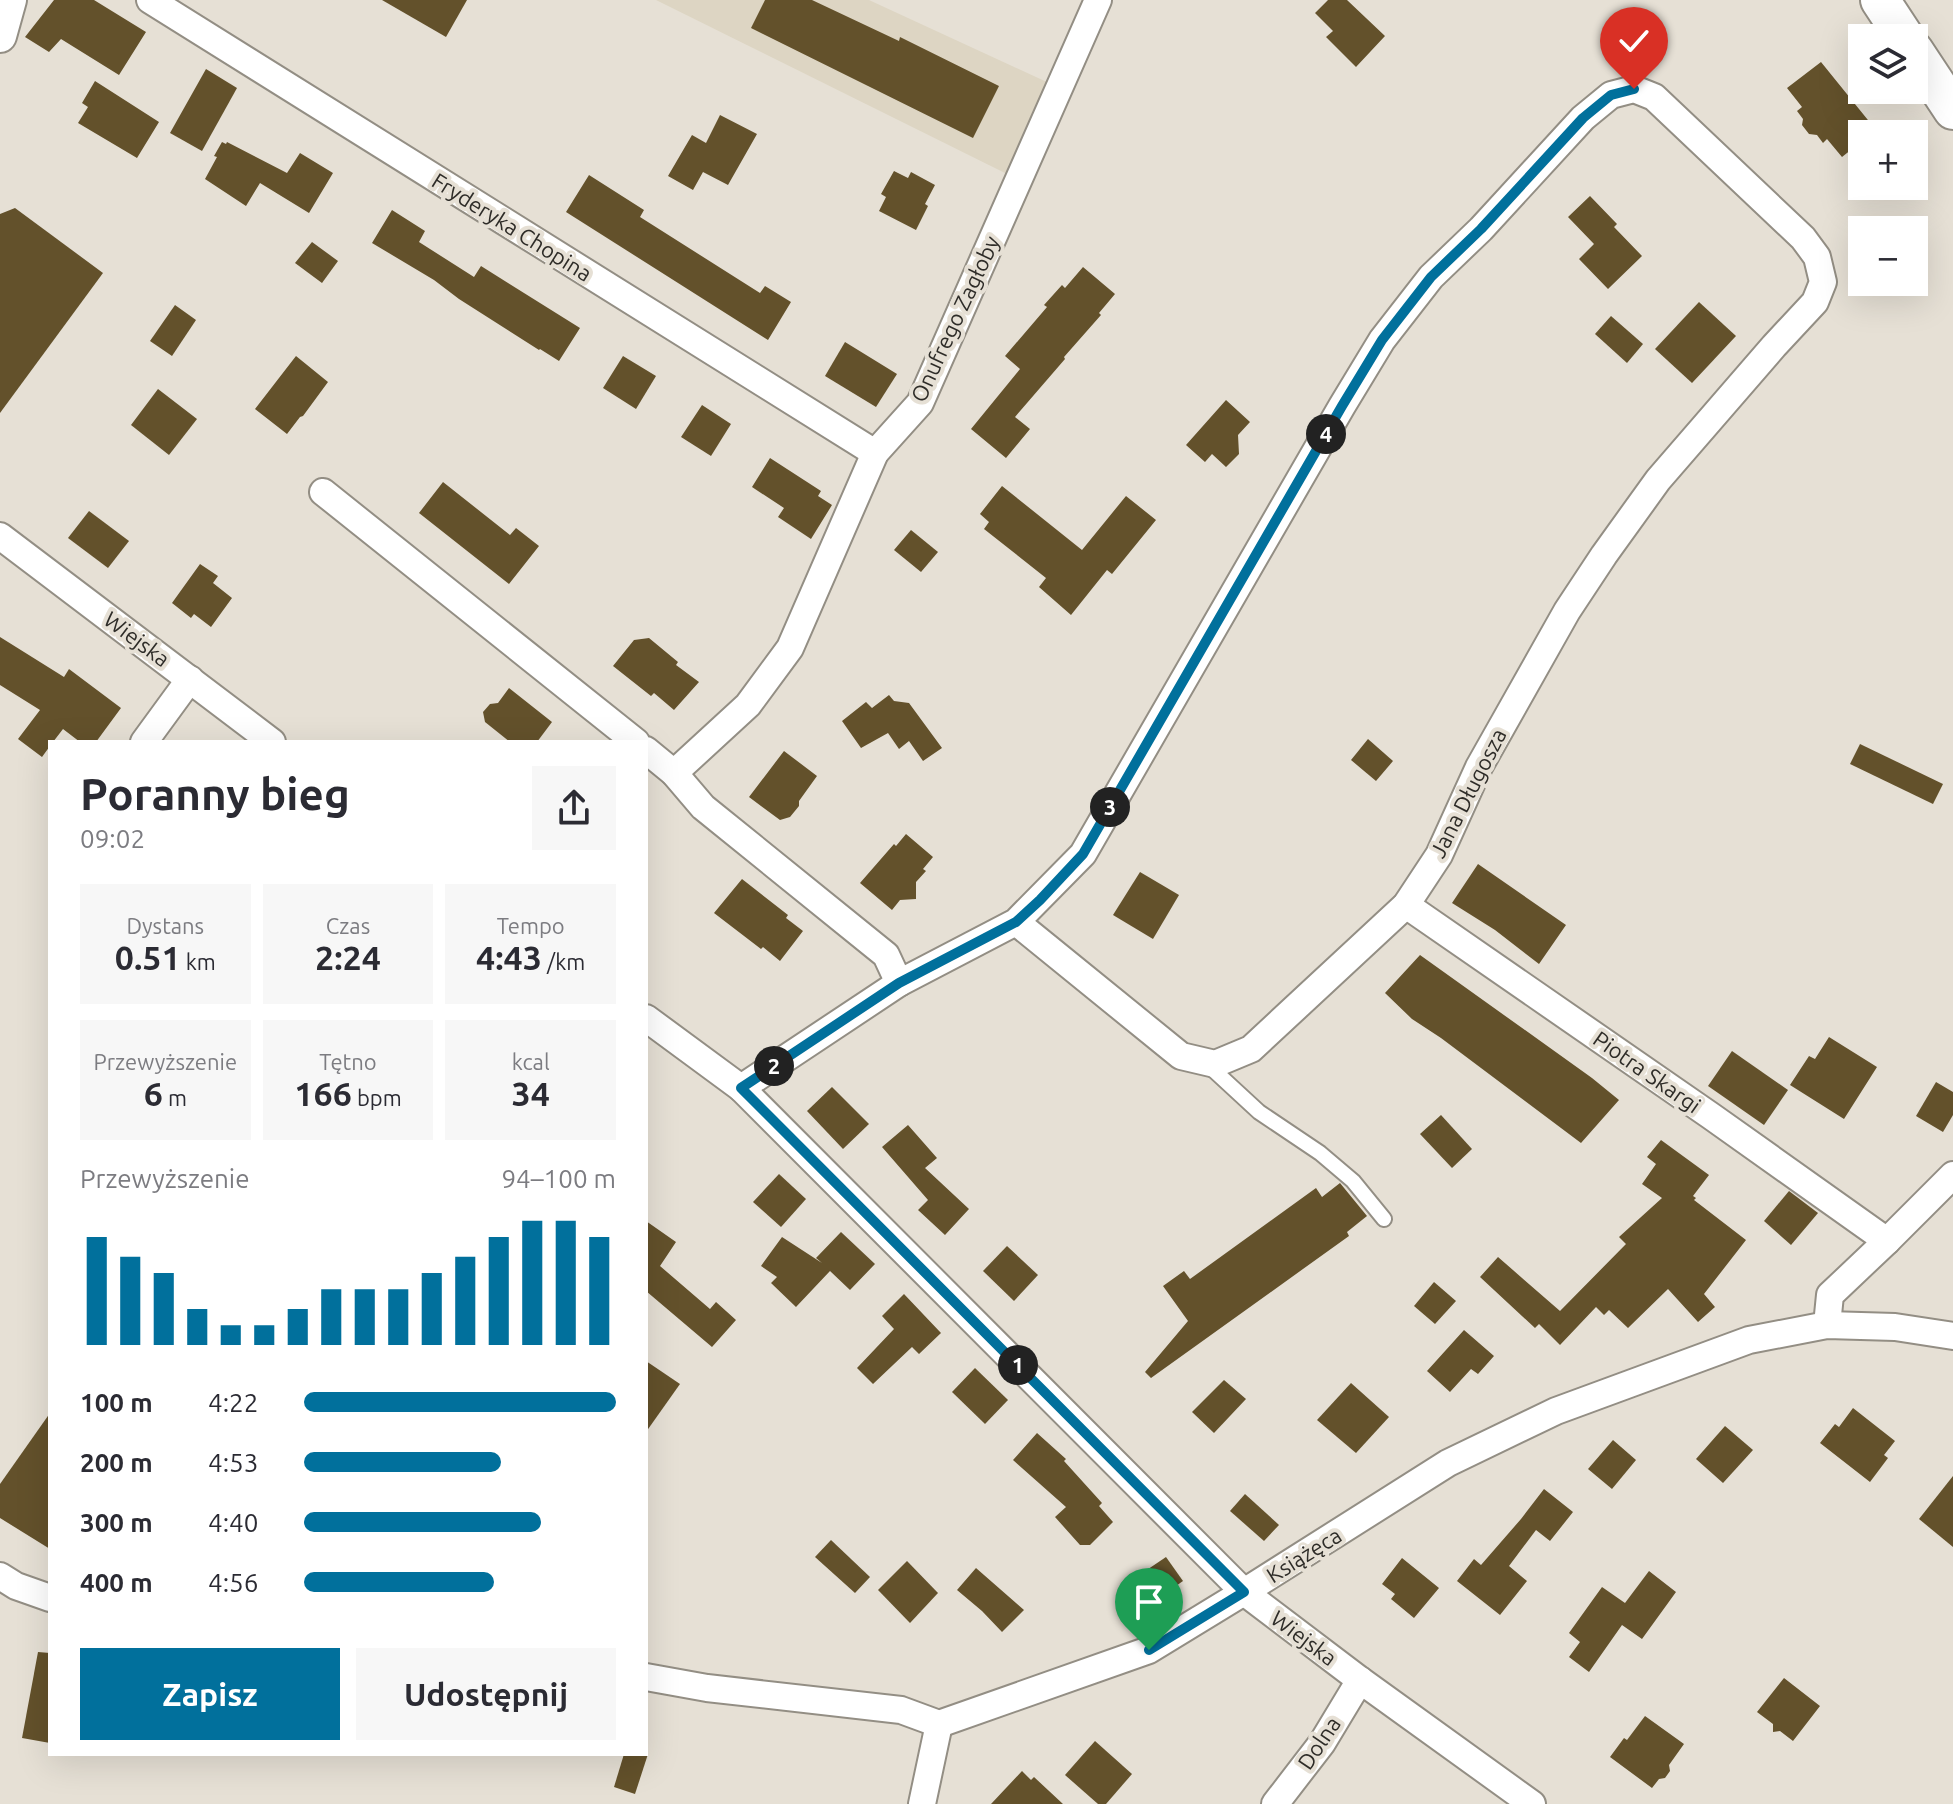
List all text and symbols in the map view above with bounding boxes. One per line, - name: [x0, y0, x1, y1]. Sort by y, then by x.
- pin: [1600, 7, 1668, 89]
- icon: check: [1612, 19, 1656, 63]
- map controls: [1848, 24, 1928, 296]
- button: layers: [1848, 24, 1928, 104]
- button: +: [1848, 120, 1928, 200]
- street label: Fryderyka Chopina: [428, 167, 597, 286]
- button: −: [1848, 216, 1928, 296]
- street label: Onufrego Zagłoby: [905, 231, 1004, 406]
- pin: 4: [1306, 414, 1346, 454]
- text: 4: [1320, 421, 1332, 446]
- street label: Wiejska: [100, 606, 175, 671]
- street label: Jana Długosza: [1424, 724, 1511, 861]
- button: share: [532, 766, 616, 850]
- text: Poranny bieg: [80, 769, 350, 818]
- pin: 3: [1090, 787, 1130, 827]
- text: 3: [1104, 794, 1116, 819]
- text: 09:02: [80, 824, 145, 853]
- text: Dystans: [126, 913, 204, 938]
- text: Czas: [326, 913, 370, 938]
- text: Tempo: [497, 913, 565, 938]
- text: 0.51: [115, 938, 181, 976]
- text: 2:24: [315, 938, 381, 976]
- text: 4:43: [476, 938, 542, 976]
- text: km: [181, 949, 216, 974]
- text: /km: [542, 949, 585, 974]
- street label: Piotra Skargi: [1589, 1026, 1706, 1118]
- pin: 2: [754, 1046, 794, 1086]
- text: Przewyższenie: [94, 1049, 237, 1074]
- text: Tętno: [319, 1049, 377, 1074]
- text: kcal: [512, 1049, 550, 1074]
- text: 2: [768, 1053, 780, 1078]
- text: 6: [144, 1074, 163, 1112]
- text: 166: [294, 1074, 352, 1112]
- text: 34: [511, 1074, 550, 1112]
- text: m: [163, 1085, 187, 1110]
- text: bpm: [352, 1085, 402, 1110]
- text: Przewyższenie: [80, 1164, 250, 1193]
- text: 94–100 m: [501, 1164, 616, 1193]
- pin: 1: [998, 1345, 1038, 1385]
- text: 1: [1012, 1352, 1024, 1377]
- text: 100 m: [80, 1388, 153, 1417]
- text: 4:22: [208, 1388, 258, 1417]
- text: 200 m: [80, 1448, 153, 1477]
- text: 4:53: [208, 1448, 258, 1477]
- text: 300 m: [80, 1508, 153, 1537]
- text: 4:40: [208, 1508, 258, 1537]
- street label: Książęca: [1262, 1522, 1346, 1587]
- text: 400 m: [80, 1568, 153, 1597]
- text: 4:56: [208, 1568, 258, 1597]
- pin: [1115, 1568, 1183, 1650]
- icon: arrive: [1127, 1580, 1171, 1624]
- street label: Wiejska: [1267, 1605, 1342, 1670]
- button: Zapisz: [80, 1648, 340, 1740]
- button: Udostępnij: [356, 1648, 616, 1740]
- street label: Dolna: [1292, 1712, 1345, 1774]

